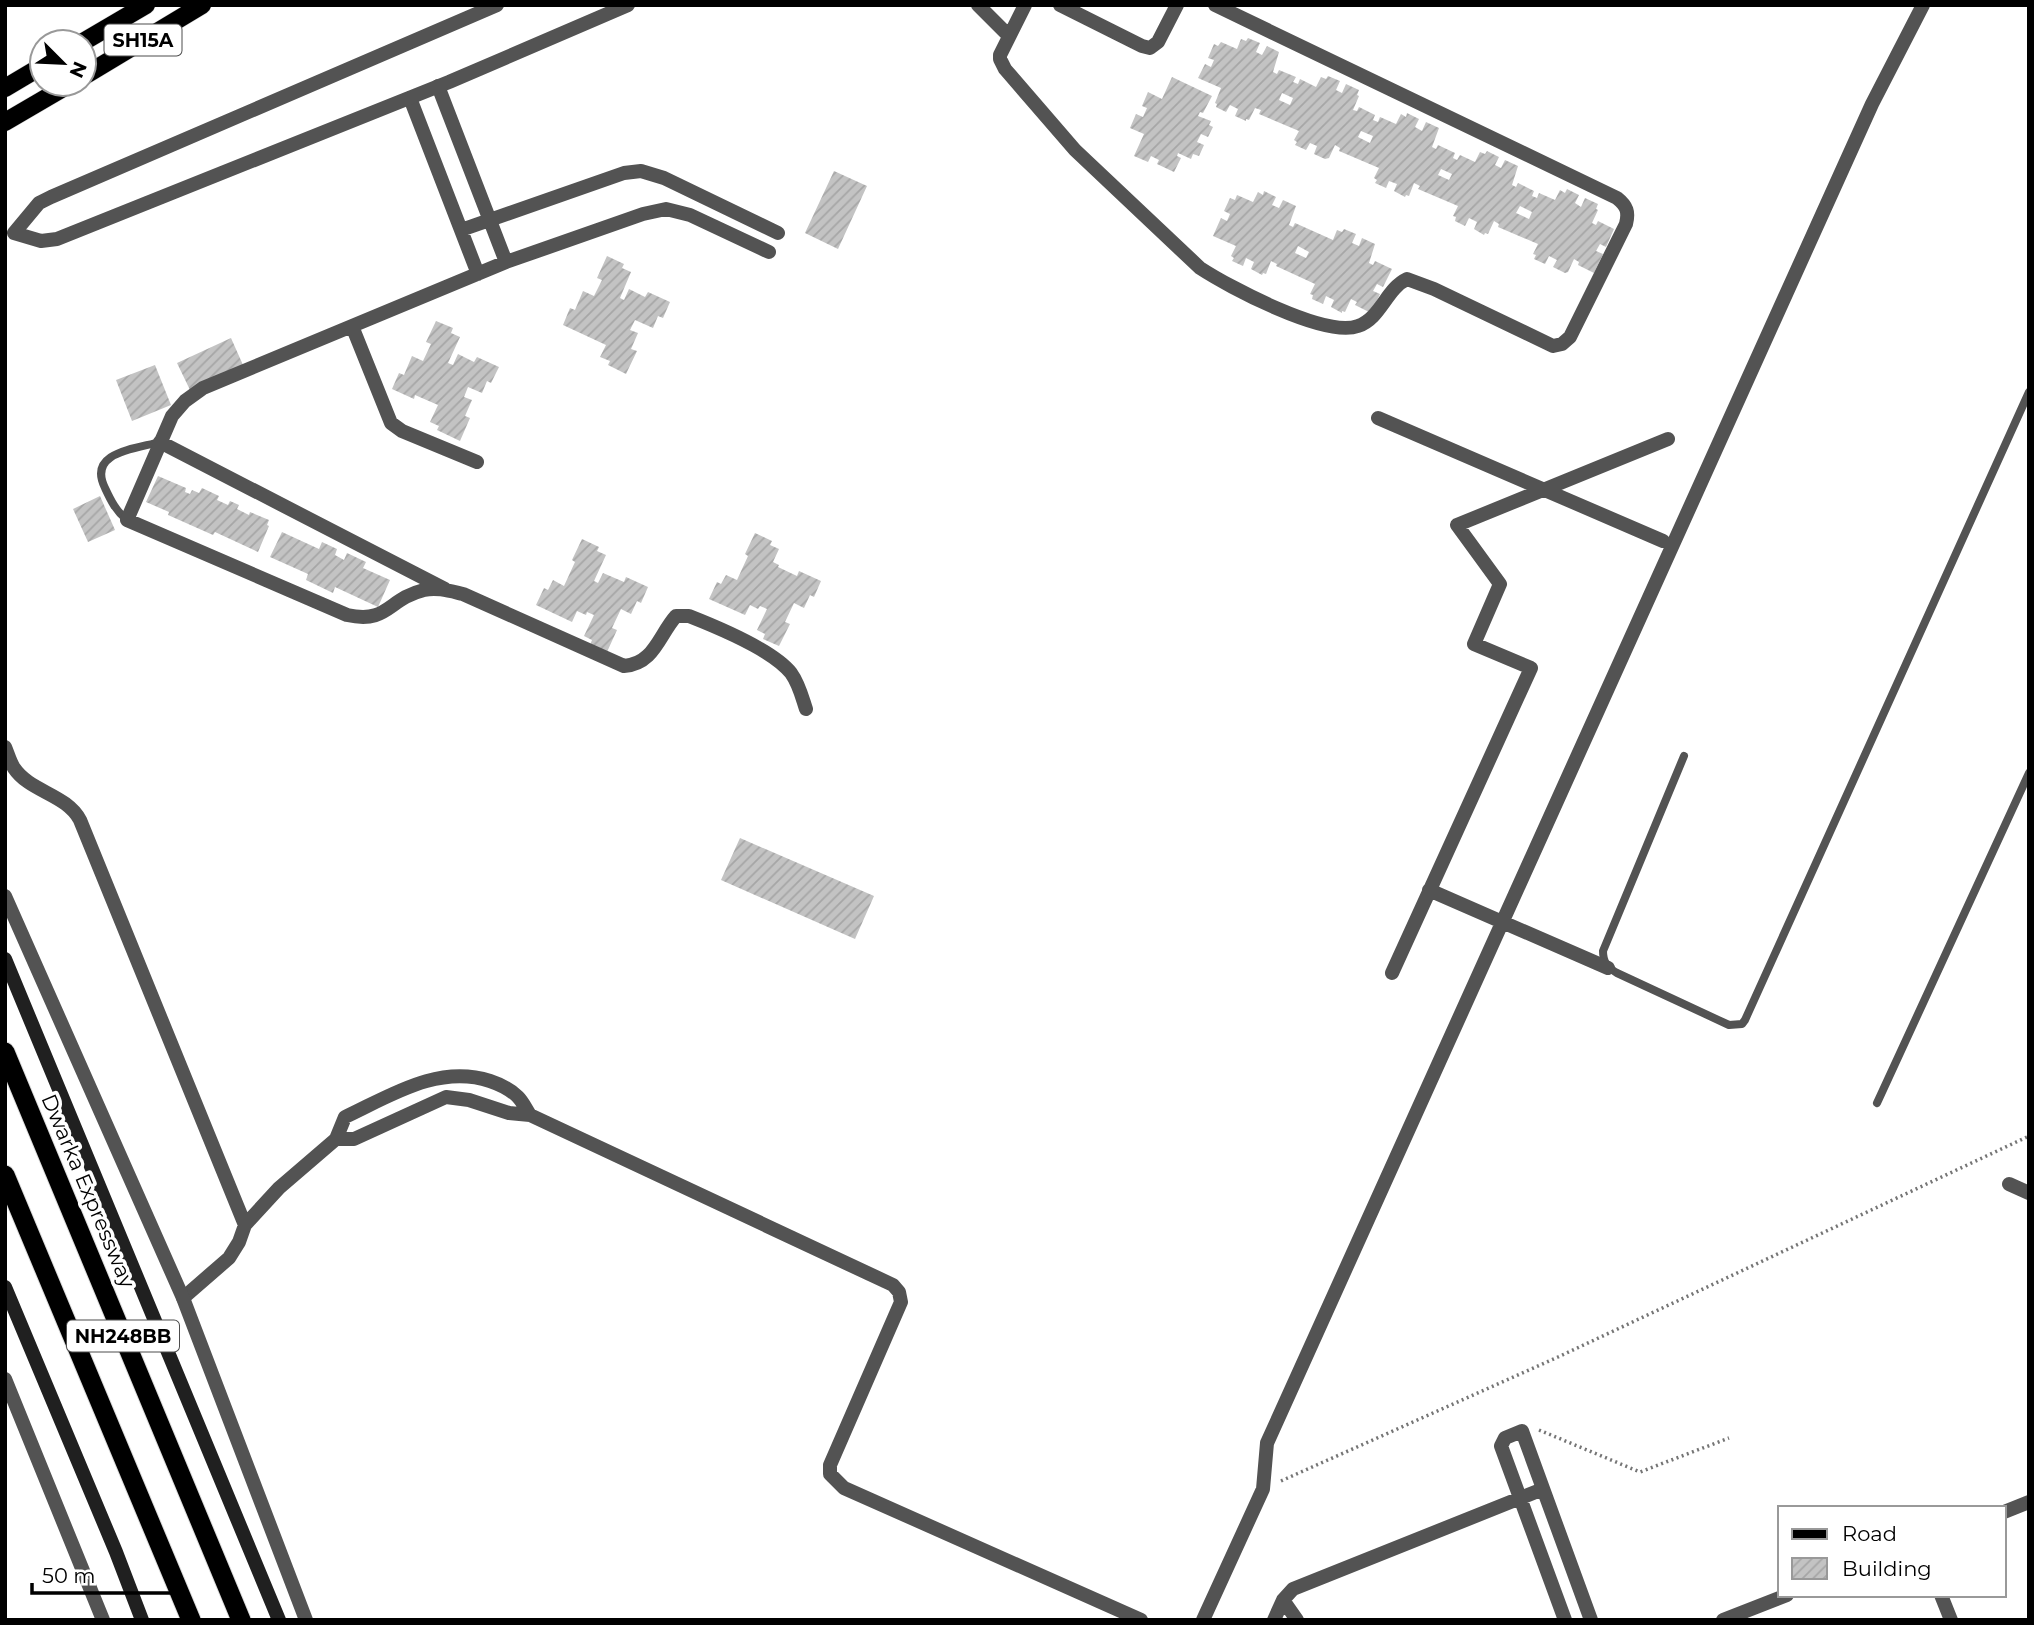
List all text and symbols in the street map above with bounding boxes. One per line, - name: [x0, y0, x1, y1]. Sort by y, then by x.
- road number: SH15A: [104, 24, 182, 56]
- north arrow: [28, 28, 98, 98]
- text: N: [64, 58, 92, 81]
- street label: Dwarka Expressway: [36, 1090, 141, 1292]
- road number: NH248BB: [67, 1320, 179, 1352]
- legend: [1778, 1506, 2006, 1597]
- text: Road: [1842, 1521, 1897, 1546]
- scale bar: [32, 1552, 175, 1596]
- text: Building: [1842, 1556, 1932, 1581]
- text: 50 m: [42, 1563, 96, 1588]

